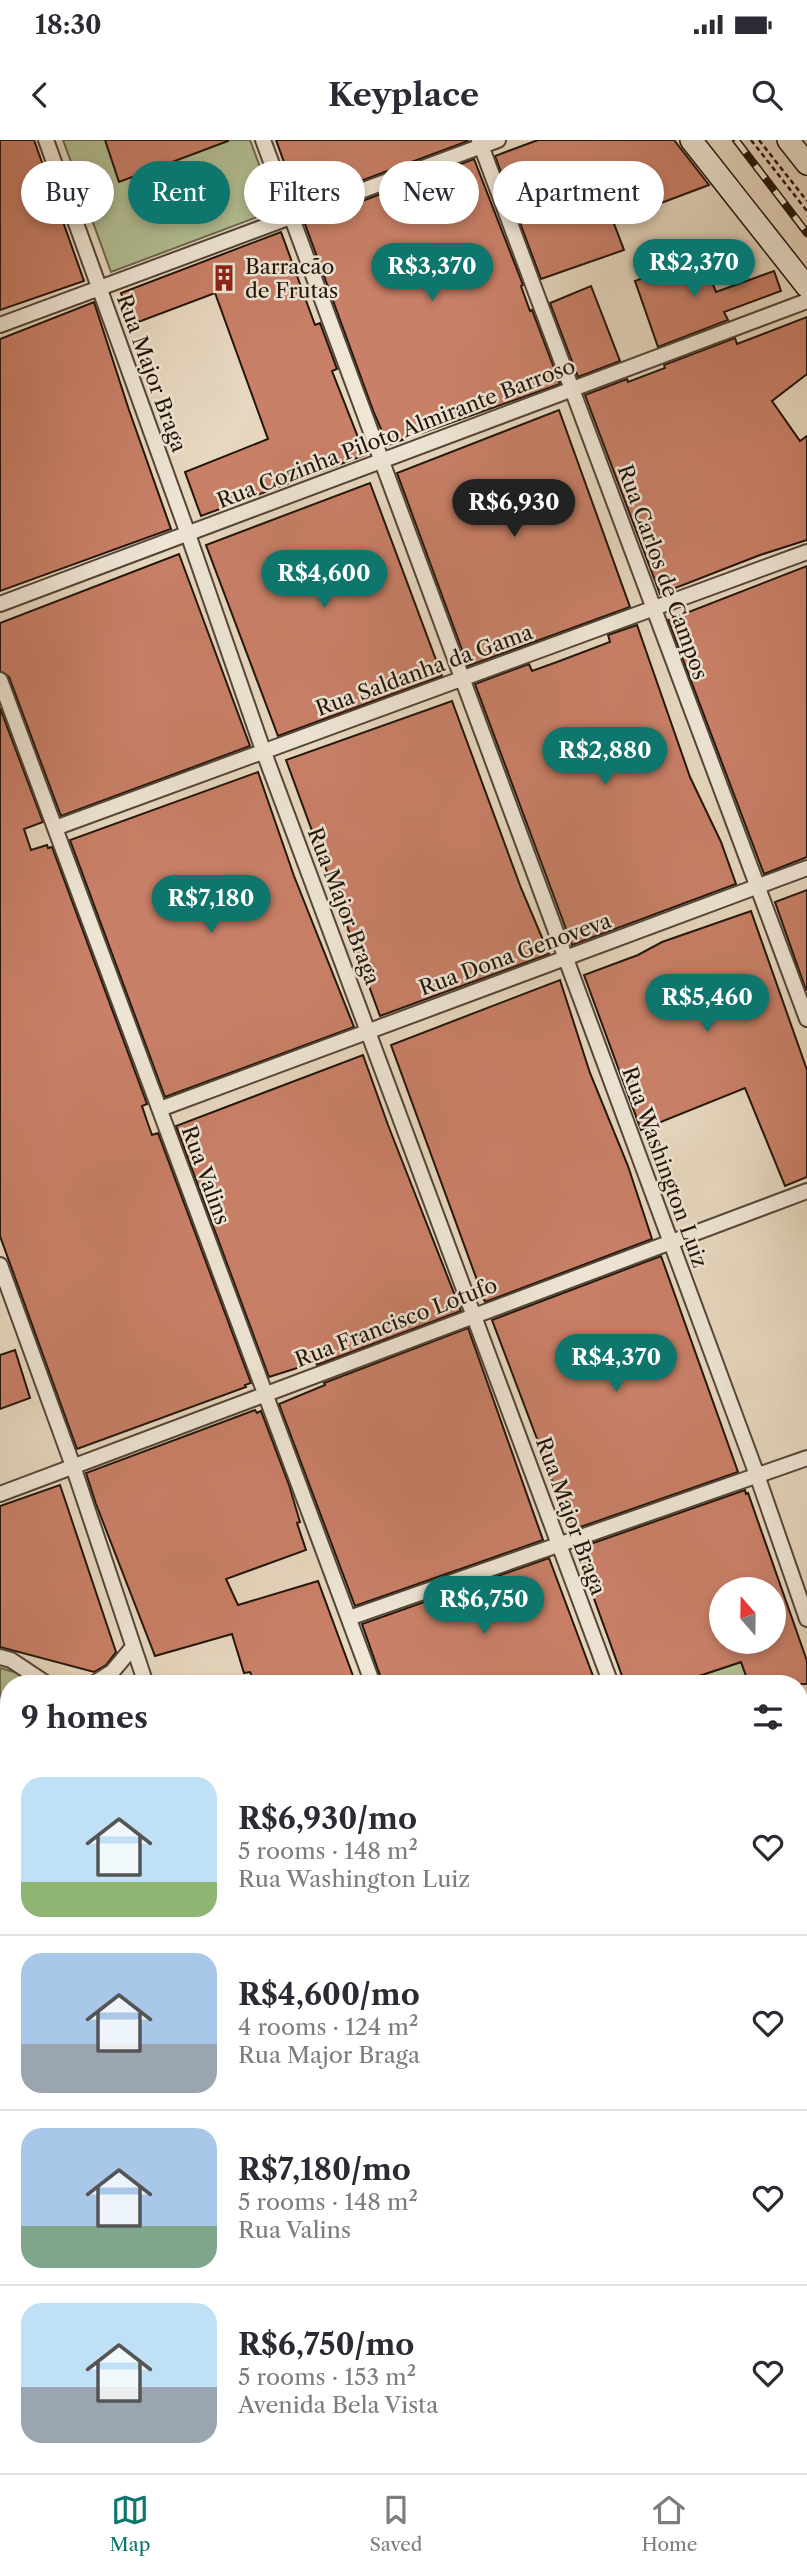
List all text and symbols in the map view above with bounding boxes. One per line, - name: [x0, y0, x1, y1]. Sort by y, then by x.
- text: 18:30: [35, 9, 102, 41]
- text: Keyplace: [328, 75, 479, 114]
- icon: back: [21, 76, 59, 114]
- icon: search: [748, 76, 786, 114]
- chip: Buy: [21, 161, 114, 224]
- chip: Rent: [128, 161, 230, 224]
- chip: Filters: [244, 161, 365, 224]
- chip: New: [379, 161, 479, 224]
- chip: Apartment: [493, 161, 664, 224]
- pin: R$2,370: [629, 240, 759, 299]
- pin: R$3,370: [367, 244, 497, 303]
- text: R$2,370: [649, 248, 739, 276]
- text: R$3,370: [387, 252, 477, 280]
- place label: Barracão de Frutas: [245, 254, 338, 303]
- building icon: Barracão de Frutas: [209, 263, 239, 293]
- street label: Rua Major Braga: [112, 291, 192, 456]
- street label: Rua Cozinha Piloto Almirante Barroso: [213, 353, 579, 513]
- street label: Rua Carlos de Campos: [613, 461, 713, 683]
- pin: R$6,930: [449, 480, 579, 539]
- text: R$6,930: [468, 488, 560, 516]
- pin: R$4,600: [259, 550, 389, 610]
- text: R$4,600: [277, 559, 371, 587]
- street label: Rua Saldanha da Gama: [312, 619, 537, 721]
- pin: R$2,880: [540, 728, 670, 787]
- text: R$2,880: [558, 736, 652, 764]
- street label: Rua Major Braga: [303, 824, 386, 989]
- pin: R$7,180: [146, 876, 276, 935]
- text: R$7,180: [168, 884, 254, 912]
- street label: Rua Dona Genoveva: [416, 907, 615, 1000]
- pin: R$5,460: [642, 974, 772, 1034]
- text: R$5,460: [661, 983, 753, 1011]
- street label: Rua Washington Luiz: [617, 1063, 713, 1271]
- street label: Rua Valins: [177, 1122, 235, 1228]
- street label: Rua Francisco Lotufo: [291, 1272, 501, 1372]
- pin: R$4,370: [551, 1334, 681, 1394]
- text: R$4,370: [571, 1343, 661, 1371]
- street label: Rua Major Braga: [531, 1434, 611, 1599]
- pin: R$6,750: [419, 1576, 549, 1636]
- north arrow: [709, 1577, 786, 1654]
- map controls: [709, 1577, 786, 1654]
- text: R$6,750: [439, 1585, 529, 1613]
- icon: filters: [749, 1698, 787, 1736]
- text: 9 homes: [21, 1699, 148, 1736]
- text: R$6,930/mo: [238, 1800, 417, 1837]
- icon: home: [77, 1805, 161, 1889]
- icon: heart: [749, 1828, 787, 1866]
- text: 5 rooms · 148 m²: [238, 1837, 418, 1865]
- text: Rua Washington Luiz: [238, 1865, 470, 1893]
- text: R$4,600/mo: [238, 1976, 420, 2013]
- icon: home: [77, 1981, 161, 2065]
- icon: heart: [749, 2004, 787, 2042]
- text: 4 rooms · 124 m²: [238, 2013, 418, 2041]
- text: Rua Major Braga: [238, 2041, 420, 2069]
- text: R$7,180/mo: [238, 2151, 411, 2188]
- icon: home: [77, 2156, 161, 2240]
- icon: heart: [749, 2179, 787, 2217]
- text: 5 rooms · 148 m²: [238, 2188, 418, 2216]
- text: Rua Valins: [238, 2216, 351, 2244]
- text: R$6,750/mo: [238, 2326, 414, 2363]
- icon: home: [77, 2331, 161, 2415]
- icon: heart: [749, 2354, 787, 2392]
- text: 5 rooms · 153 m²: [238, 2363, 416, 2391]
- text: Avenida Bela Vista: [238, 2391, 438, 2419]
- tab: Map: [110, 2491, 150, 2556]
- tab: Saved: [370, 2491, 422, 2556]
- tab: Home: [642, 2491, 697, 2556]

